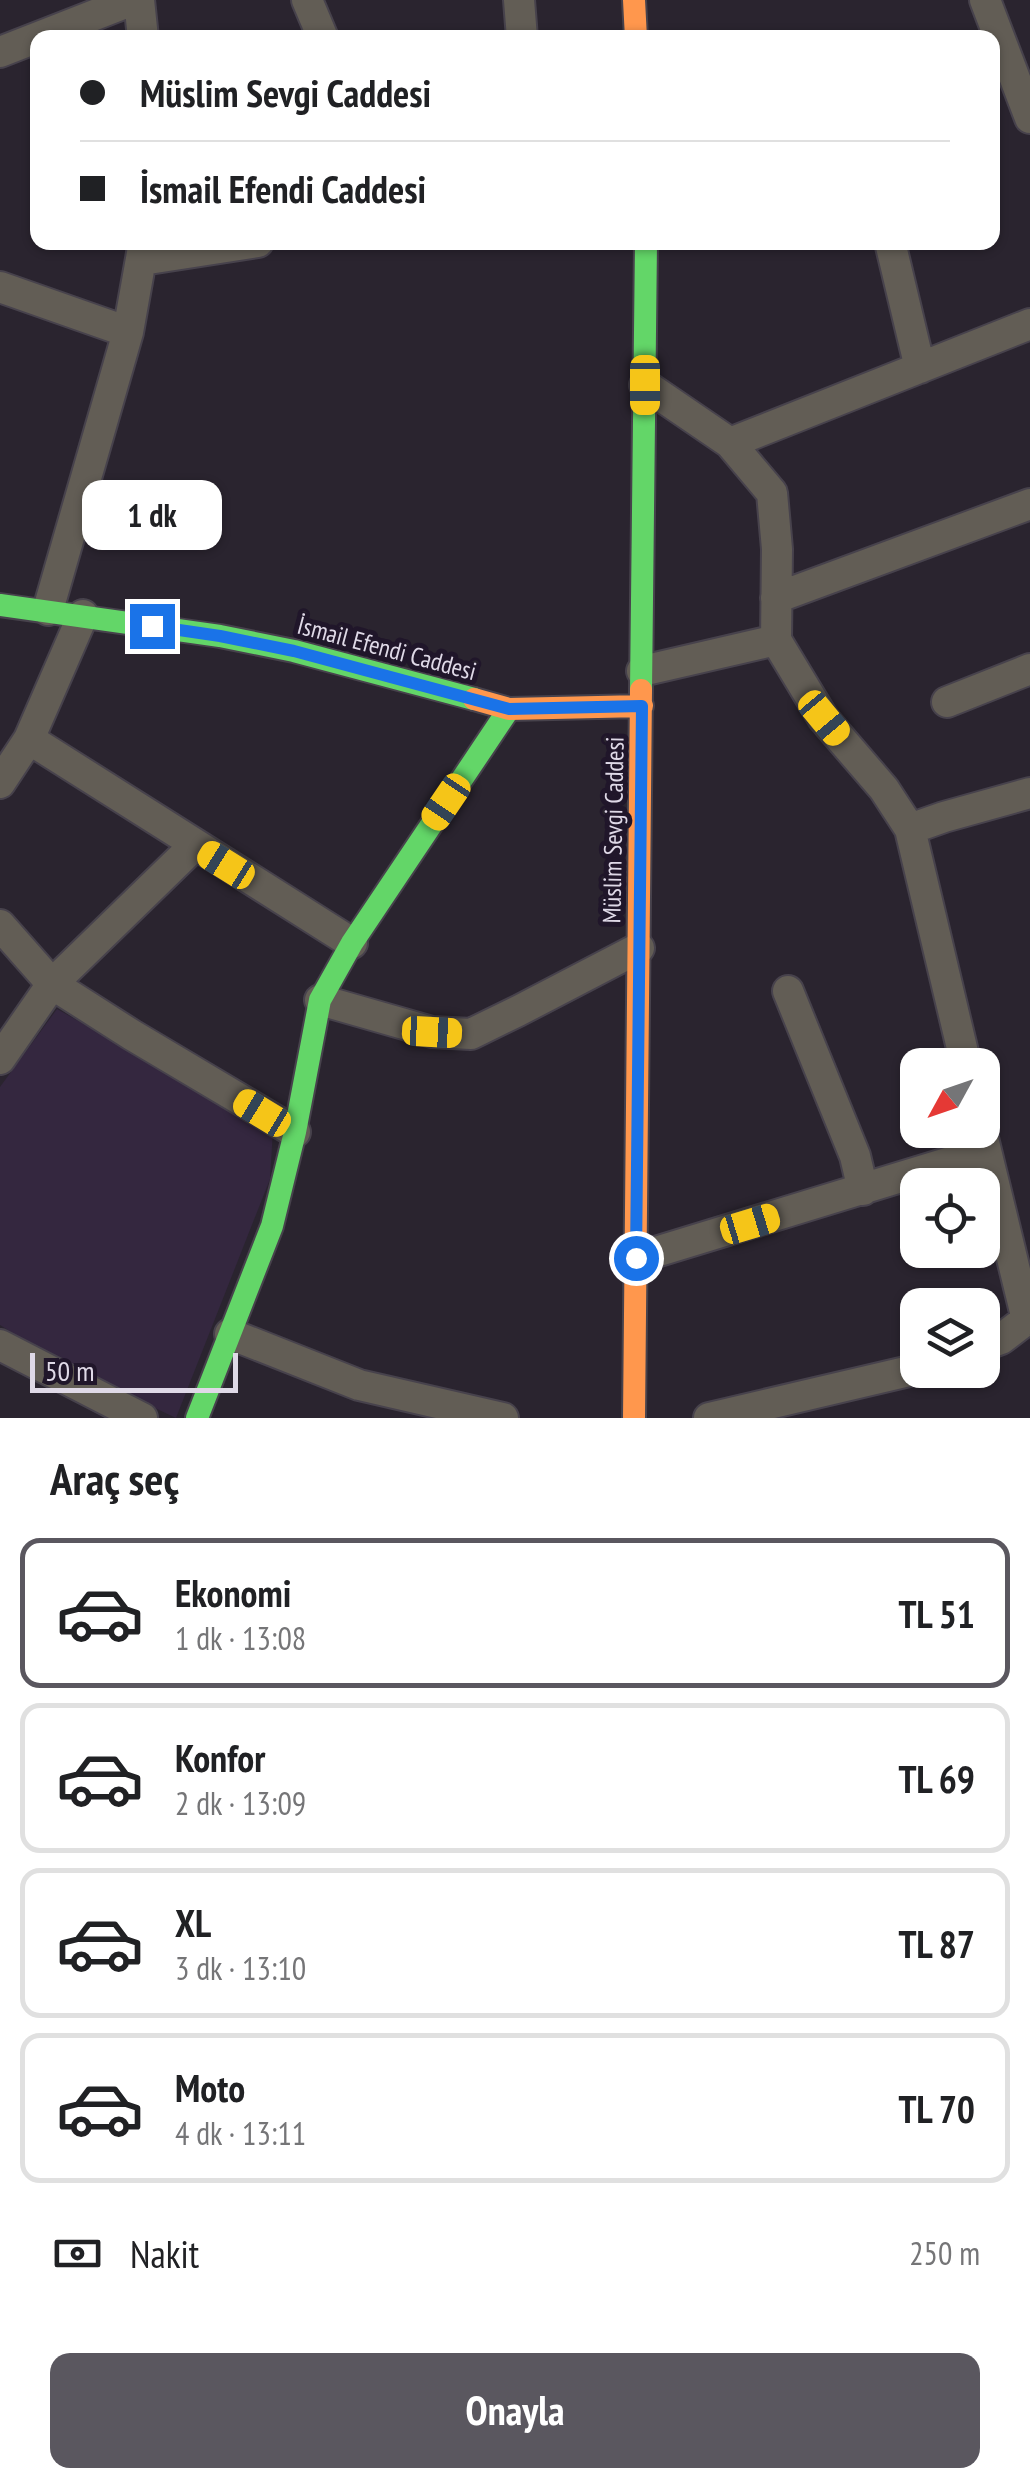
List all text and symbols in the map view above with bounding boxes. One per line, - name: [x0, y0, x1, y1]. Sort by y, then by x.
- text: Müslim Sevgi Caddesi: [140, 68, 431, 117]
- text: İsmail Efendi Caddesi: [140, 164, 426, 213]
- car: [630, 355, 660, 415]
- callout: 1 dk: [82, 481, 222, 551]
- text: 1 dk: [127, 494, 177, 536]
- route end: [130, 604, 175, 649]
- street label: İsmail Efendi Caddesi: [294, 609, 480, 687]
- car: [793, 685, 855, 751]
- street label: Müslim Sevgi Caddesi: [595, 736, 631, 924]
- car: [417, 769, 475, 835]
- car: [193, 836, 259, 894]
- car: [401, 1015, 463, 1049]
- north arrow: [900, 1048, 1000, 1148]
- map controls: [900, 1048, 1000, 1388]
- car: [229, 1085, 295, 1141]
- button: locate: [900, 1168, 1000, 1268]
- car: [717, 1201, 783, 1247]
- route start: [614, 1236, 659, 1281]
- button: layers: [900, 1288, 1000, 1388]
- scale bar: [30, 1348, 238, 1392]
- text: 50 m: [45, 1352, 94, 1389]
- text: Araç seç: [50, 1449, 179, 1507]
- icon: car: [55, 1568, 145, 1658]
- text: Ekonomi: [175, 1568, 291, 1617]
- text: TL 51: [898, 1589, 975, 1638]
- text: 1 dk · 13:08: [175, 1617, 306, 1659]
- icon: car: [55, 1733, 145, 1823]
- text: Konfor: [175, 1733, 265, 1782]
- text: TL 69: [898, 1754, 975, 1803]
- text: 2 dk · 13:09: [175, 1782, 306, 1824]
- icon: car: [55, 1898, 145, 1988]
- text: XL: [175, 1898, 211, 1947]
- text: TL 87: [898, 1919, 975, 1968]
- text: 3 dk · 13:10: [175, 1947, 306, 1989]
- icon: car: [55, 2063, 145, 2153]
- text: Moto: [175, 2063, 245, 2112]
- text: TL 70: [898, 2084, 975, 2133]
- text: 4 dk · 13:11: [175, 2112, 306, 2154]
- icon: cash: [50, 2226, 105, 2281]
- text: Nakit: [130, 2229, 199, 2278]
- text: 250 m: [909, 2232, 980, 2274]
- button: Onayla: [50, 2353, 980, 2468]

